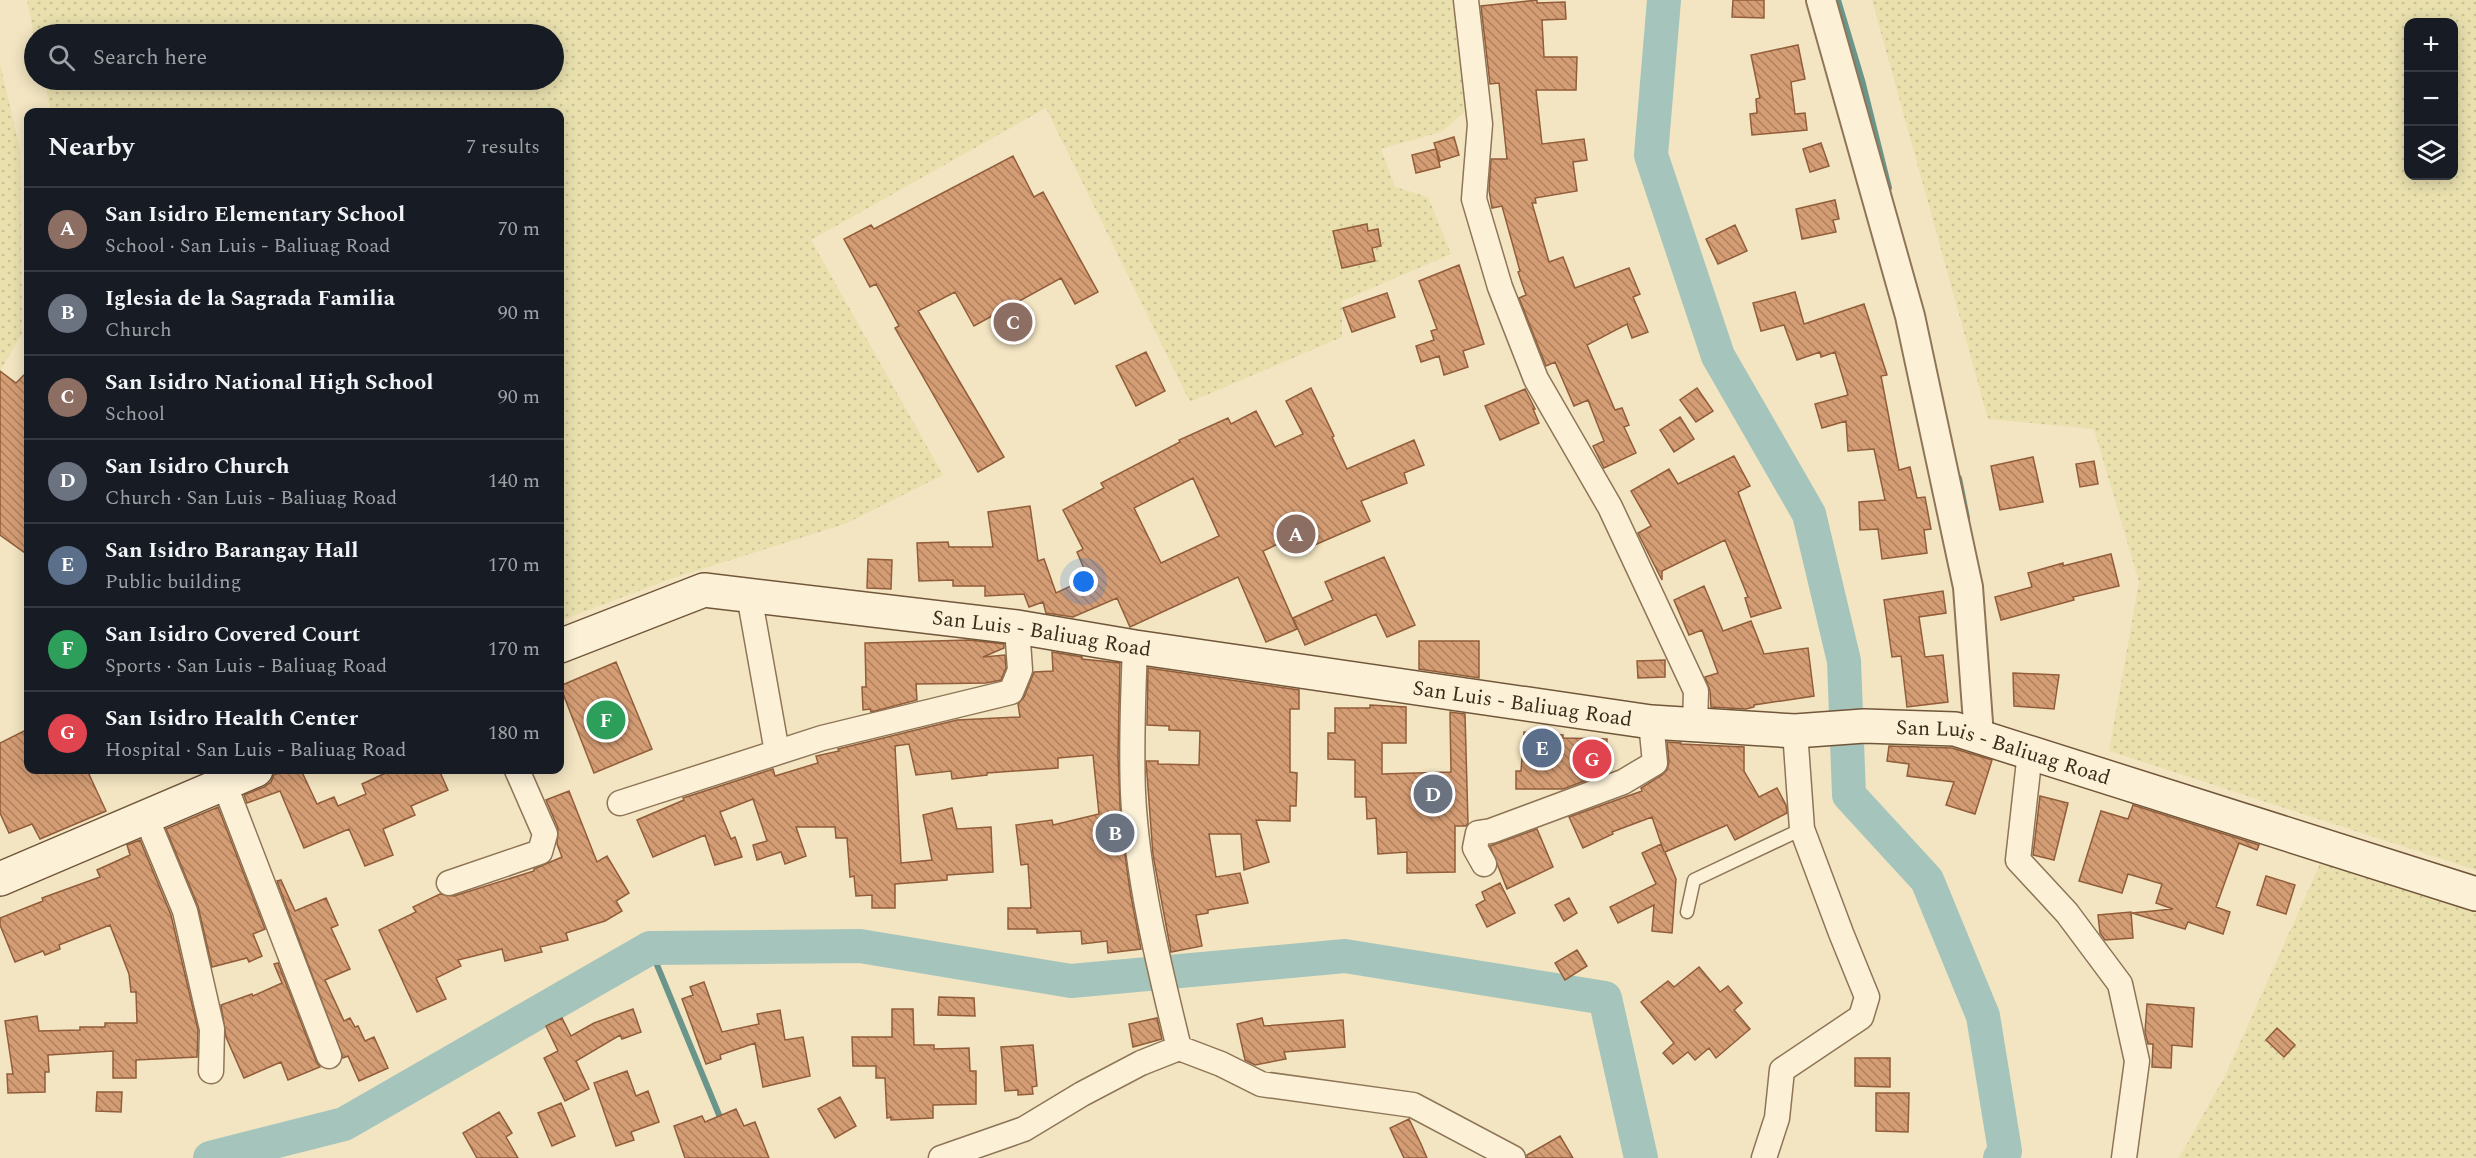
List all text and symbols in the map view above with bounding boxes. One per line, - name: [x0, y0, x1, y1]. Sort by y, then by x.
- map controls: [2404, 18, 2458, 180]
- button: +: [2404, 18, 2458, 72]
- search box: [24, 24, 564, 90]
- icon: search: [45, 41, 78, 74]
- text: Search here: [93, 41, 207, 74]
- button: −: [2404, 72, 2458, 126]
- button: layers: [2404, 126, 2458, 180]
- text: Nearby: [48, 127, 134, 167]
- text: 7 results: [466, 132, 540, 162]
- text: San Isidro Elementary School: [105, 198, 405, 231]
- text: A: [60, 214, 75, 244]
- text: 70 m: [498, 214, 540, 244]
- text: School · San Luis - Baliuag Road: [105, 231, 390, 261]
- text: Iglesia de la Sagrada Familia: [105, 282, 395, 315]
- text: B: [60, 298, 75, 328]
- text: 90 m: [498, 298, 540, 328]
- pin: C: [994, 300, 1032, 344]
- text: Church: [105, 315, 172, 345]
- text: San Isidro National High School: [105, 366, 434, 399]
- text: C: [60, 382, 75, 412]
- text: 90 m: [498, 382, 540, 412]
- text: School: [105, 399, 165, 429]
- text: San Isidro Church: [105, 450, 290, 483]
- text: D: [59, 466, 76, 496]
- text: 140 m: [488, 466, 540, 496]
- text: Church · San Luis - Baliuag Road: [105, 483, 397, 513]
- pin: A: [1276, 512, 1316, 556]
- text: San Isidro Barangay Hall: [105, 534, 358, 567]
- text: E: [61, 550, 74, 580]
- text: 170 m: [488, 550, 540, 580]
- text: Public building: [105, 567, 241, 597]
- your location: [1069, 567, 1098, 596]
- street label: San Luis - Baliuag Road: [930, 602, 1153, 666]
- text: San Isidro Covered Court: [105, 618, 360, 651]
- text: F: [61, 634, 74, 664]
- text: 170 m: [488, 634, 540, 664]
- text: Sports · San Luis - Baliuag Road: [105, 651, 387, 681]
- street label: San Luis - Baliuag Road: [1411, 673, 1634, 736]
- pin: F: [586, 698, 626, 742]
- text: San Isidro Health Center: [105, 702, 358, 735]
- street label: San Luis - Baliuag Road: [1896, 712, 2114, 794]
- text: G: [60, 718, 75, 748]
- text: 180 m: [488, 718, 540, 748]
- pin: E: [1522, 726, 1562, 771]
- text: Hospital · San Luis - Baliuag Road: [105, 735, 406, 765]
- pin: G: [1572, 736, 1612, 782]
- pin: D: [1414, 772, 1452, 816]
- pin: B: [1096, 810, 1134, 856]

